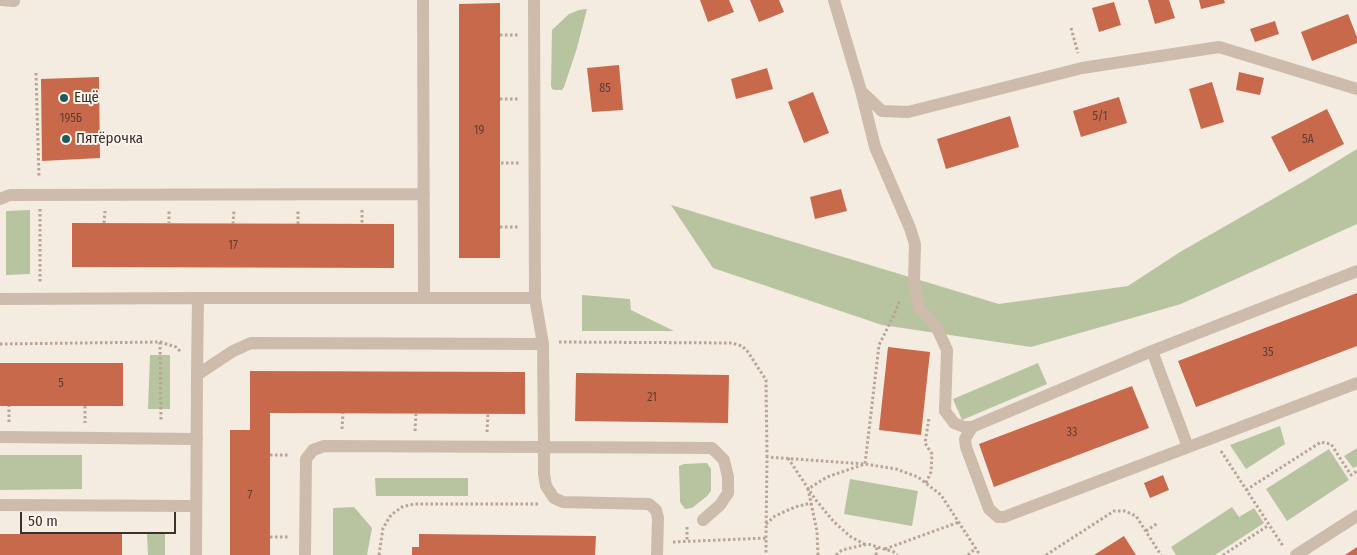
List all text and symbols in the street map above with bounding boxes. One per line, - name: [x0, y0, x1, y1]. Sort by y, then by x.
- house number: 85: [599, 82, 611, 96]
- place label: Ещё: [74, 89, 99, 107]
- marker: Ещё: [58, 92, 70, 104]
- house number: 5/1: [1093, 110, 1107, 124]
- house number: 195Б: [60, 112, 82, 126]
- house number: 19: [474, 124, 484, 138]
- place label: Пятёрочка: [76, 130, 143, 148]
- marker: Пятёрочка: [60, 133, 72, 145]
- house number: 5А: [1302, 133, 1314, 147]
- house number: 17: [228, 239, 238, 253]
- house number: 35: [1263, 346, 1273, 360]
- house number: 5: [58, 377, 64, 391]
- house number: 21: [647, 391, 657, 405]
- house number: 33: [1067, 426, 1077, 440]
- house number: 7: [248, 489, 252, 503]
- scale bar: [22, 502, 179, 534]
- text: 50 m: [28, 512, 58, 530]

